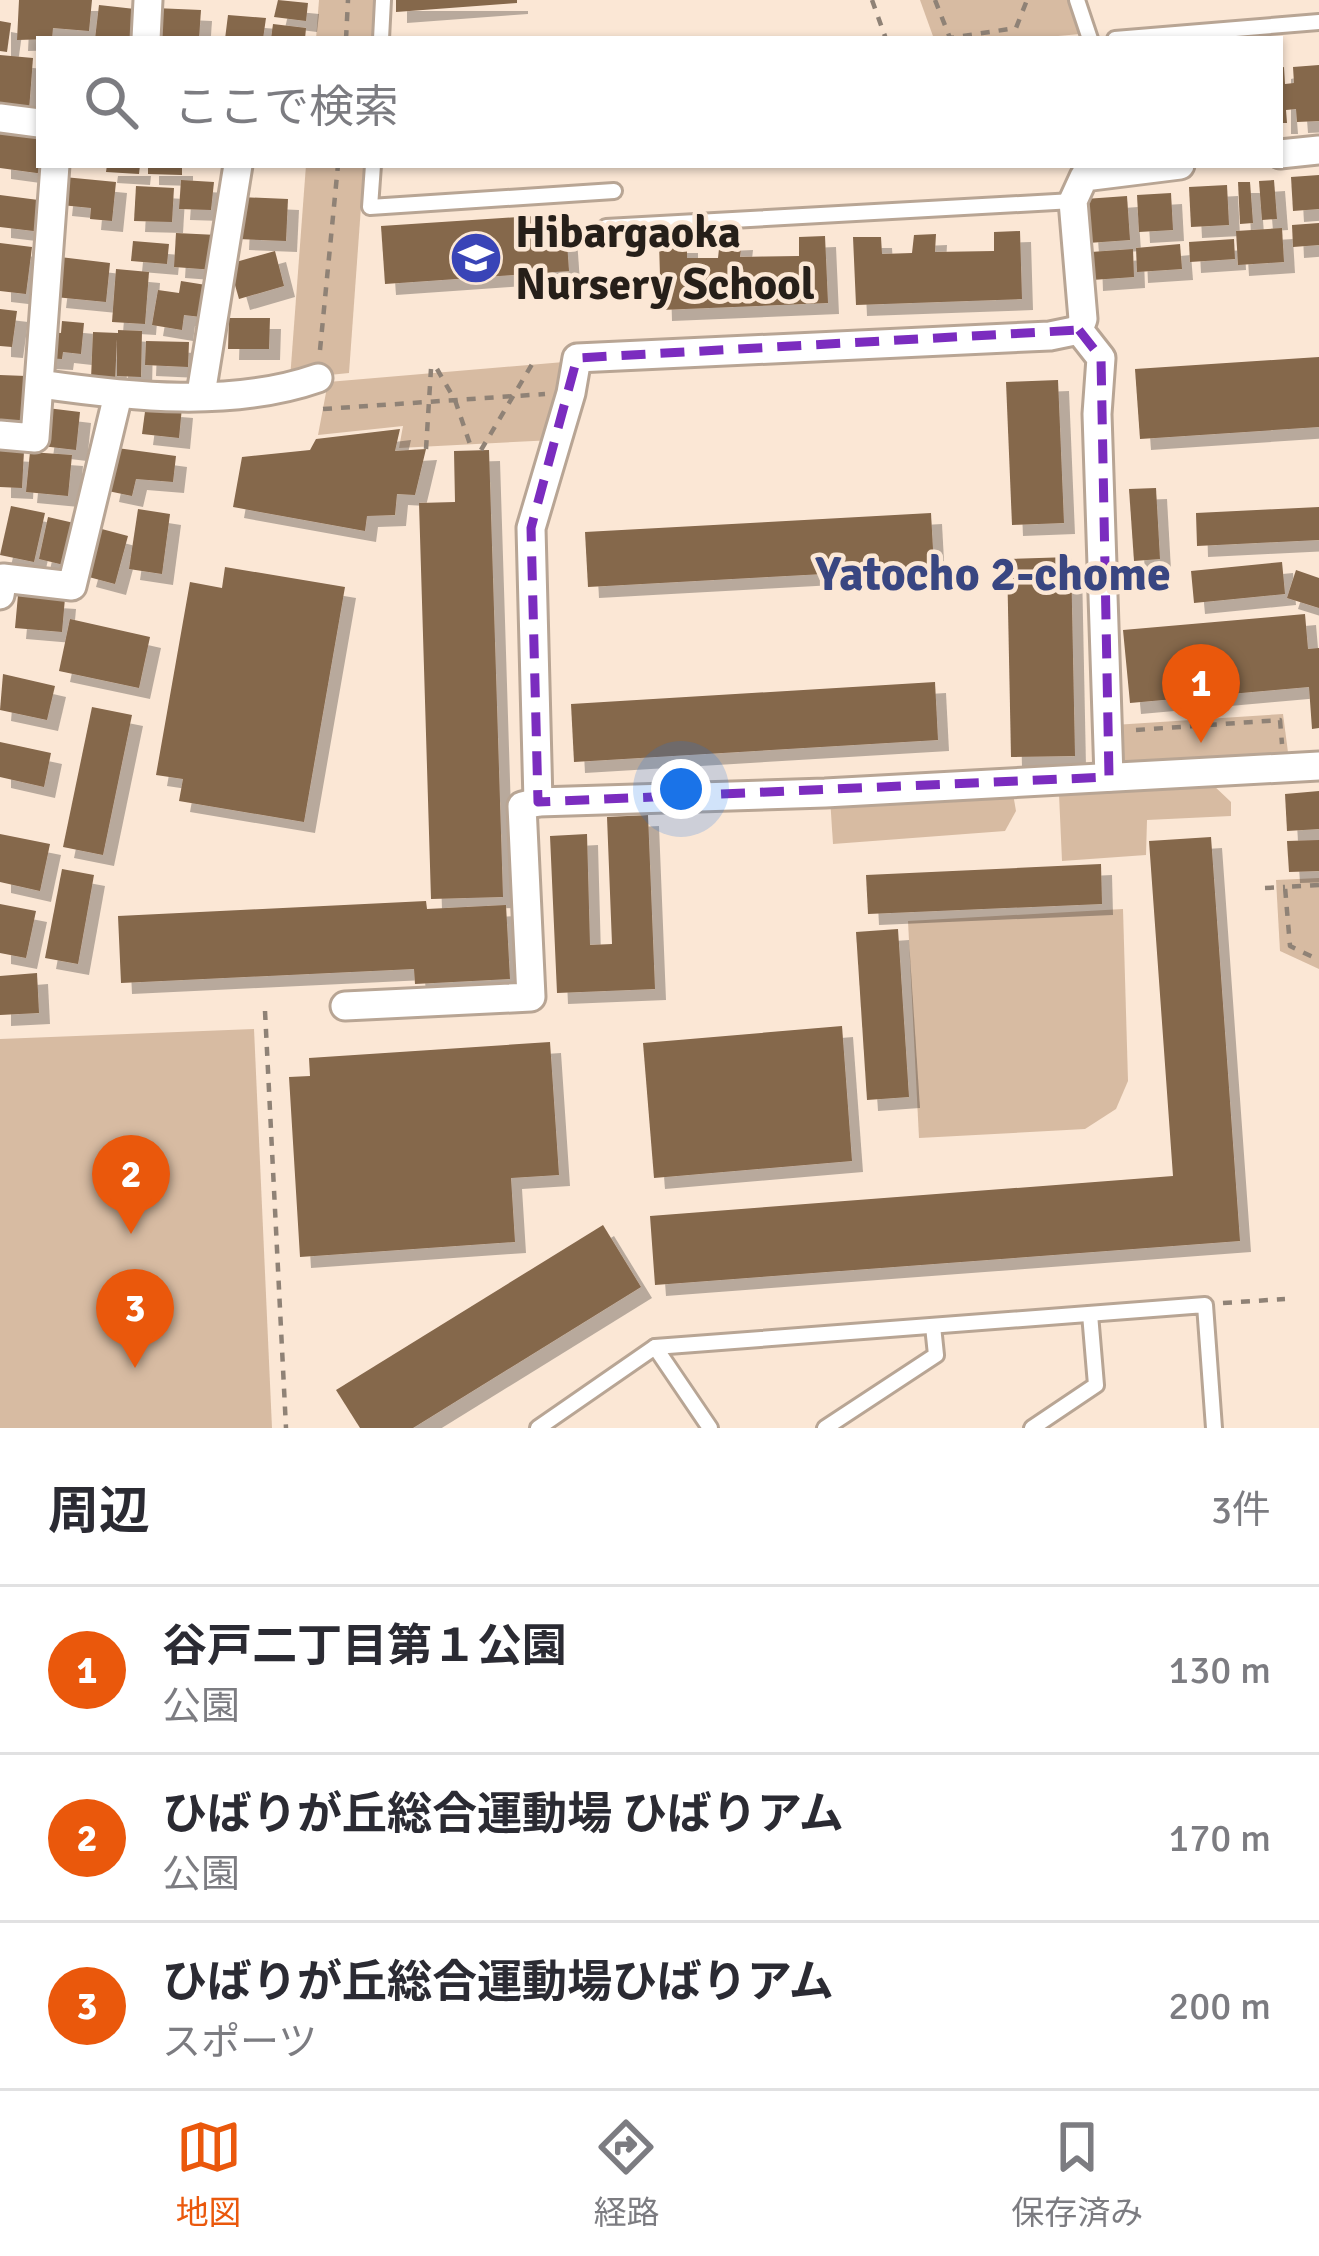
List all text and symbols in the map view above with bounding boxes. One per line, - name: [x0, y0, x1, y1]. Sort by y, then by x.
- search box: [36, 36, 1283, 168]
- icon: search: [78, 69, 144, 135]
- text: ここで検索: [174, 80, 399, 135]
- place label: Hibargaoka Nursery School: [515, 205, 815, 312]
- school or university icon: Hibargaoka Nursery School: [448, 230, 504, 286]
- district label: Yatocho 2-chome: [814, 545, 1171, 604]
- pin: 1: [1162, 644, 1240, 743]
- your location: [651, 759, 711, 819]
- pin: 2: [92, 1135, 170, 1234]
- pin: 3: [96, 1269, 174, 1368]
- text: 周辺: [48, 1480, 150, 1543]
- text: 3件: [1211, 1486, 1271, 1534]
- text: 谷戸二丁目第１公園: [162, 1619, 567, 1674]
- text: 1: [76, 1646, 98, 1694]
- text: 130 m: [1168, 1646, 1271, 1694]
- text: 公園: [162, 1682, 240, 1730]
- text: ひばりが丘総合運動場 ひばりアム: [162, 1787, 844, 1842]
- text: 2: [76, 1814, 98, 1862]
- text: 170 m: [1168, 1814, 1271, 1862]
- text: 公園: [162, 1850, 240, 1898]
- text: ひばりが丘総合運動場ひばりアム: [162, 1955, 834, 2010]
- text: 3: [76, 1982, 98, 2030]
- text: 200 m: [1168, 1982, 1271, 2030]
- text: スポーツ: [162, 2018, 317, 2066]
- tab: 地図: [176, 2114, 242, 2234]
- tab: 経路: [593, 2114, 659, 2234]
- tab: 保存済み: [1011, 2114, 1143, 2234]

